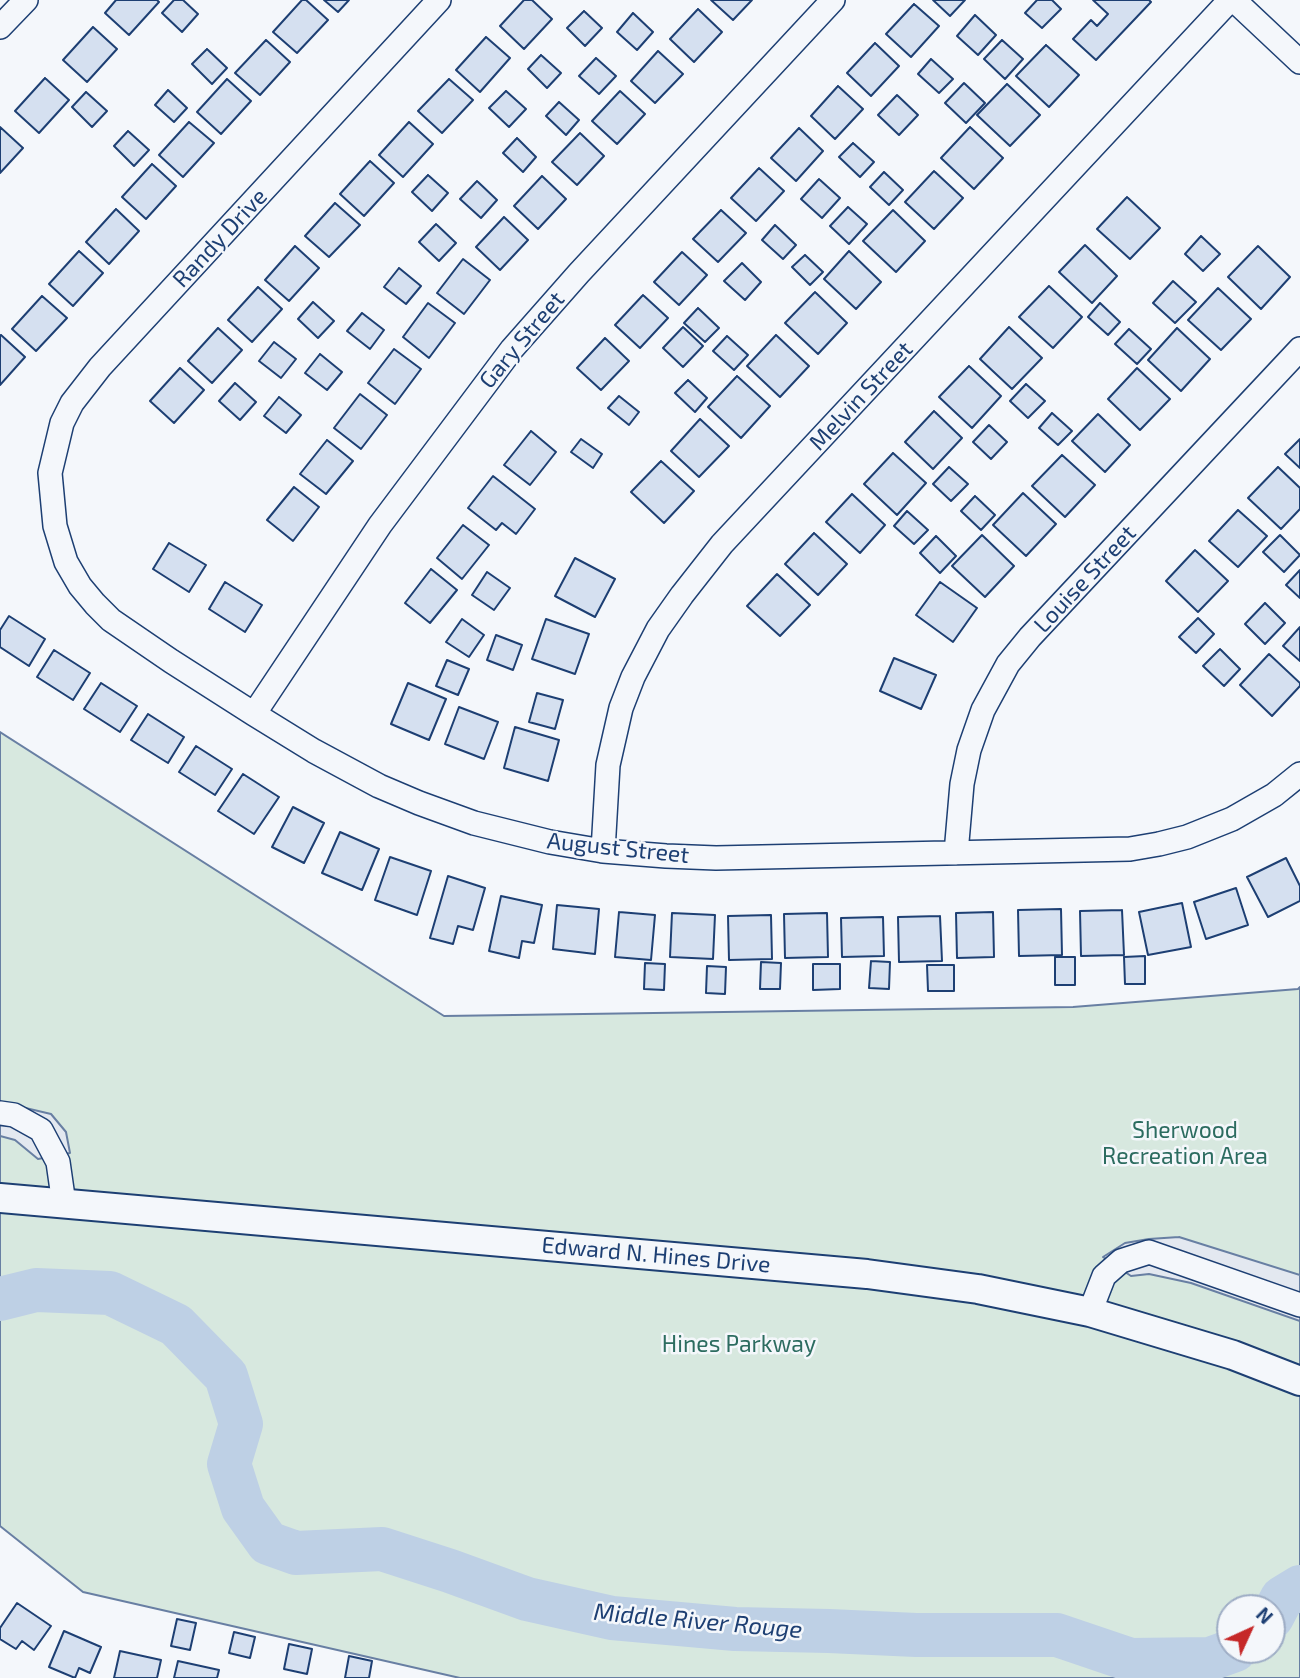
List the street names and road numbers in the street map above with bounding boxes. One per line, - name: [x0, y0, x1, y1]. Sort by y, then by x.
- street label: Randy Drive: [167, 183, 273, 293]
- street label: Gary Street: [474, 286, 570, 394]
- street label: Melvin Street: [803, 336, 919, 456]
- street label: Louise Street: [1028, 520, 1142, 638]
- street label: August Street: [546, 827, 690, 869]
- street label: Edward N. Hines Drive: [540, 1231, 772, 1279]

